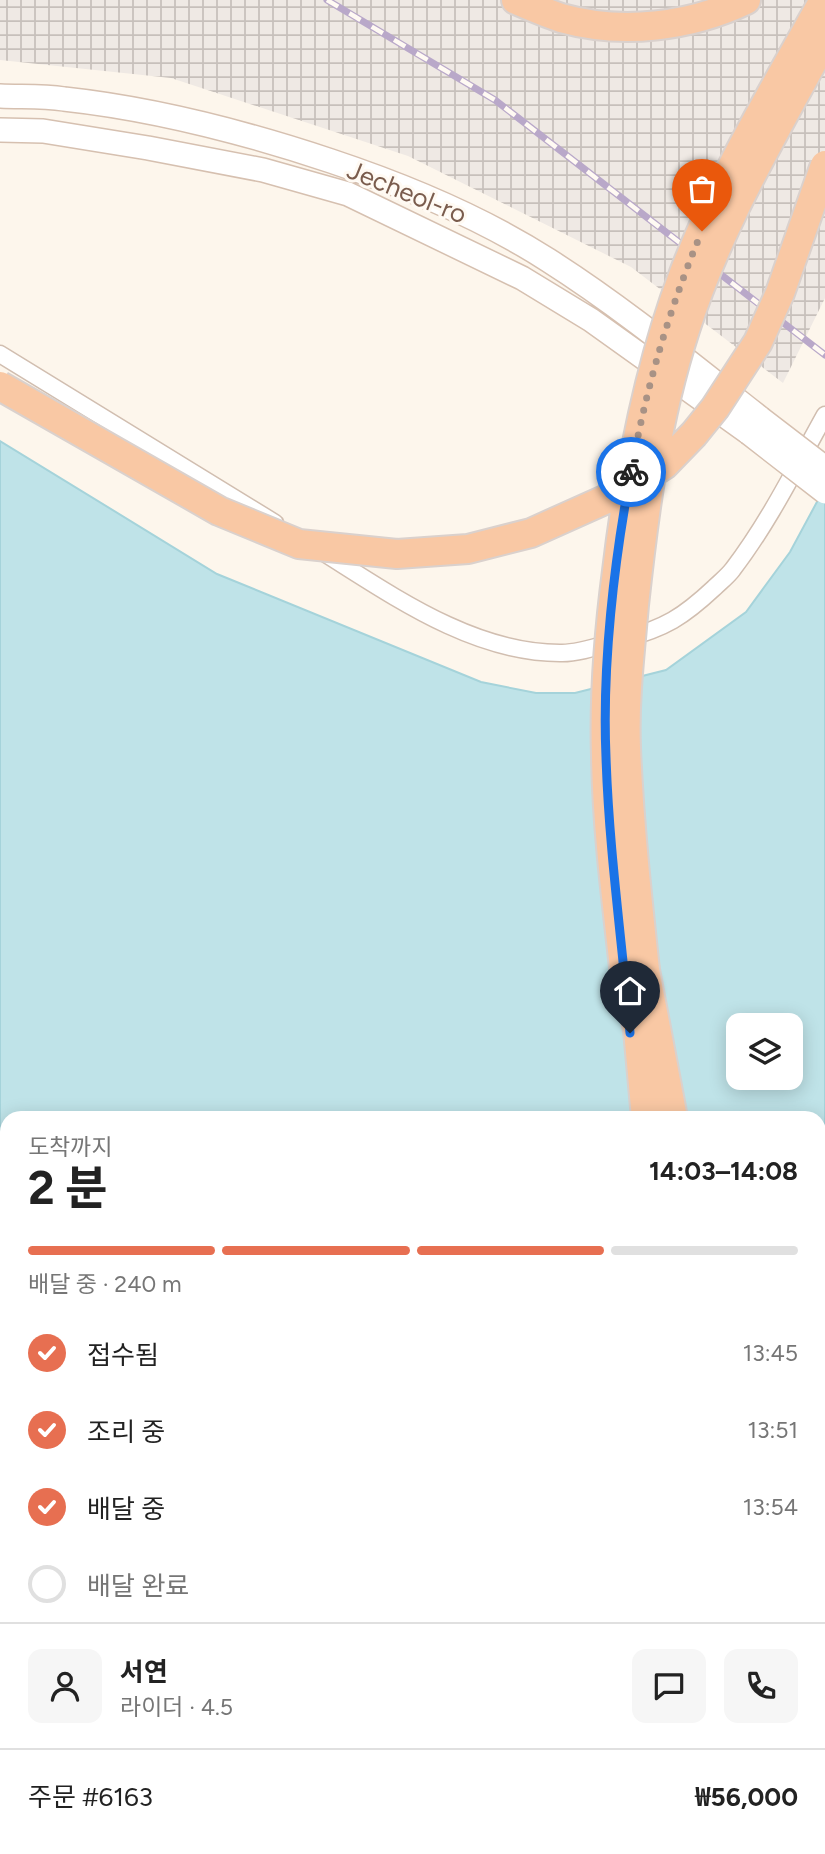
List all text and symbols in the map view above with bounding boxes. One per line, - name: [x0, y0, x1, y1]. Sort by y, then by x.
- street label: Jecheol-ro: [343, 154, 471, 230]
- pin: [672, 159, 732, 231]
- icon: bag: [683, 170, 721, 208]
- courier: [596, 437, 666, 507]
- icon: bike: [612, 453, 650, 491]
- pin: [600, 961, 660, 1033]
- icon: home: [611, 972, 649, 1010]
- map controls: [726, 1013, 803, 1090]
- button: layers: [726, 1013, 803, 1090]
- text: 도착까지: [28, 1133, 113, 1161]
- text: 14:03–14:08: [649, 1155, 798, 1187]
- text: 2 분: [28, 1160, 108, 1216]
- text: 배달 중 · 240 m: [28, 1270, 182, 1298]
- icon: check: [28, 1334, 66, 1372]
- text: 접수됨: [87, 1339, 159, 1371]
- text: 13:45: [743, 1339, 798, 1367]
- icon: check: [28, 1411, 66, 1449]
- text: 조리 중: [87, 1416, 165, 1448]
- text: 13:51: [747, 1416, 798, 1444]
- icon: check: [28, 1488, 66, 1526]
- text: 배달 중: [87, 1493, 165, 1525]
- text: 13:54: [743, 1493, 798, 1521]
- text: 배달 완료: [87, 1570, 189, 1602]
- button: person: [28, 1649, 102, 1723]
- button: chat: [632, 1649, 706, 1723]
- button: phone: [724, 1649, 798, 1723]
- text: 서연: [120, 1656, 168, 1688]
- text: 라이더 · 4.5: [120, 1693, 233, 1721]
- text: 주문 #6163: [28, 1781, 153, 1813]
- text: ₩56,000: [695, 1781, 798, 1813]

